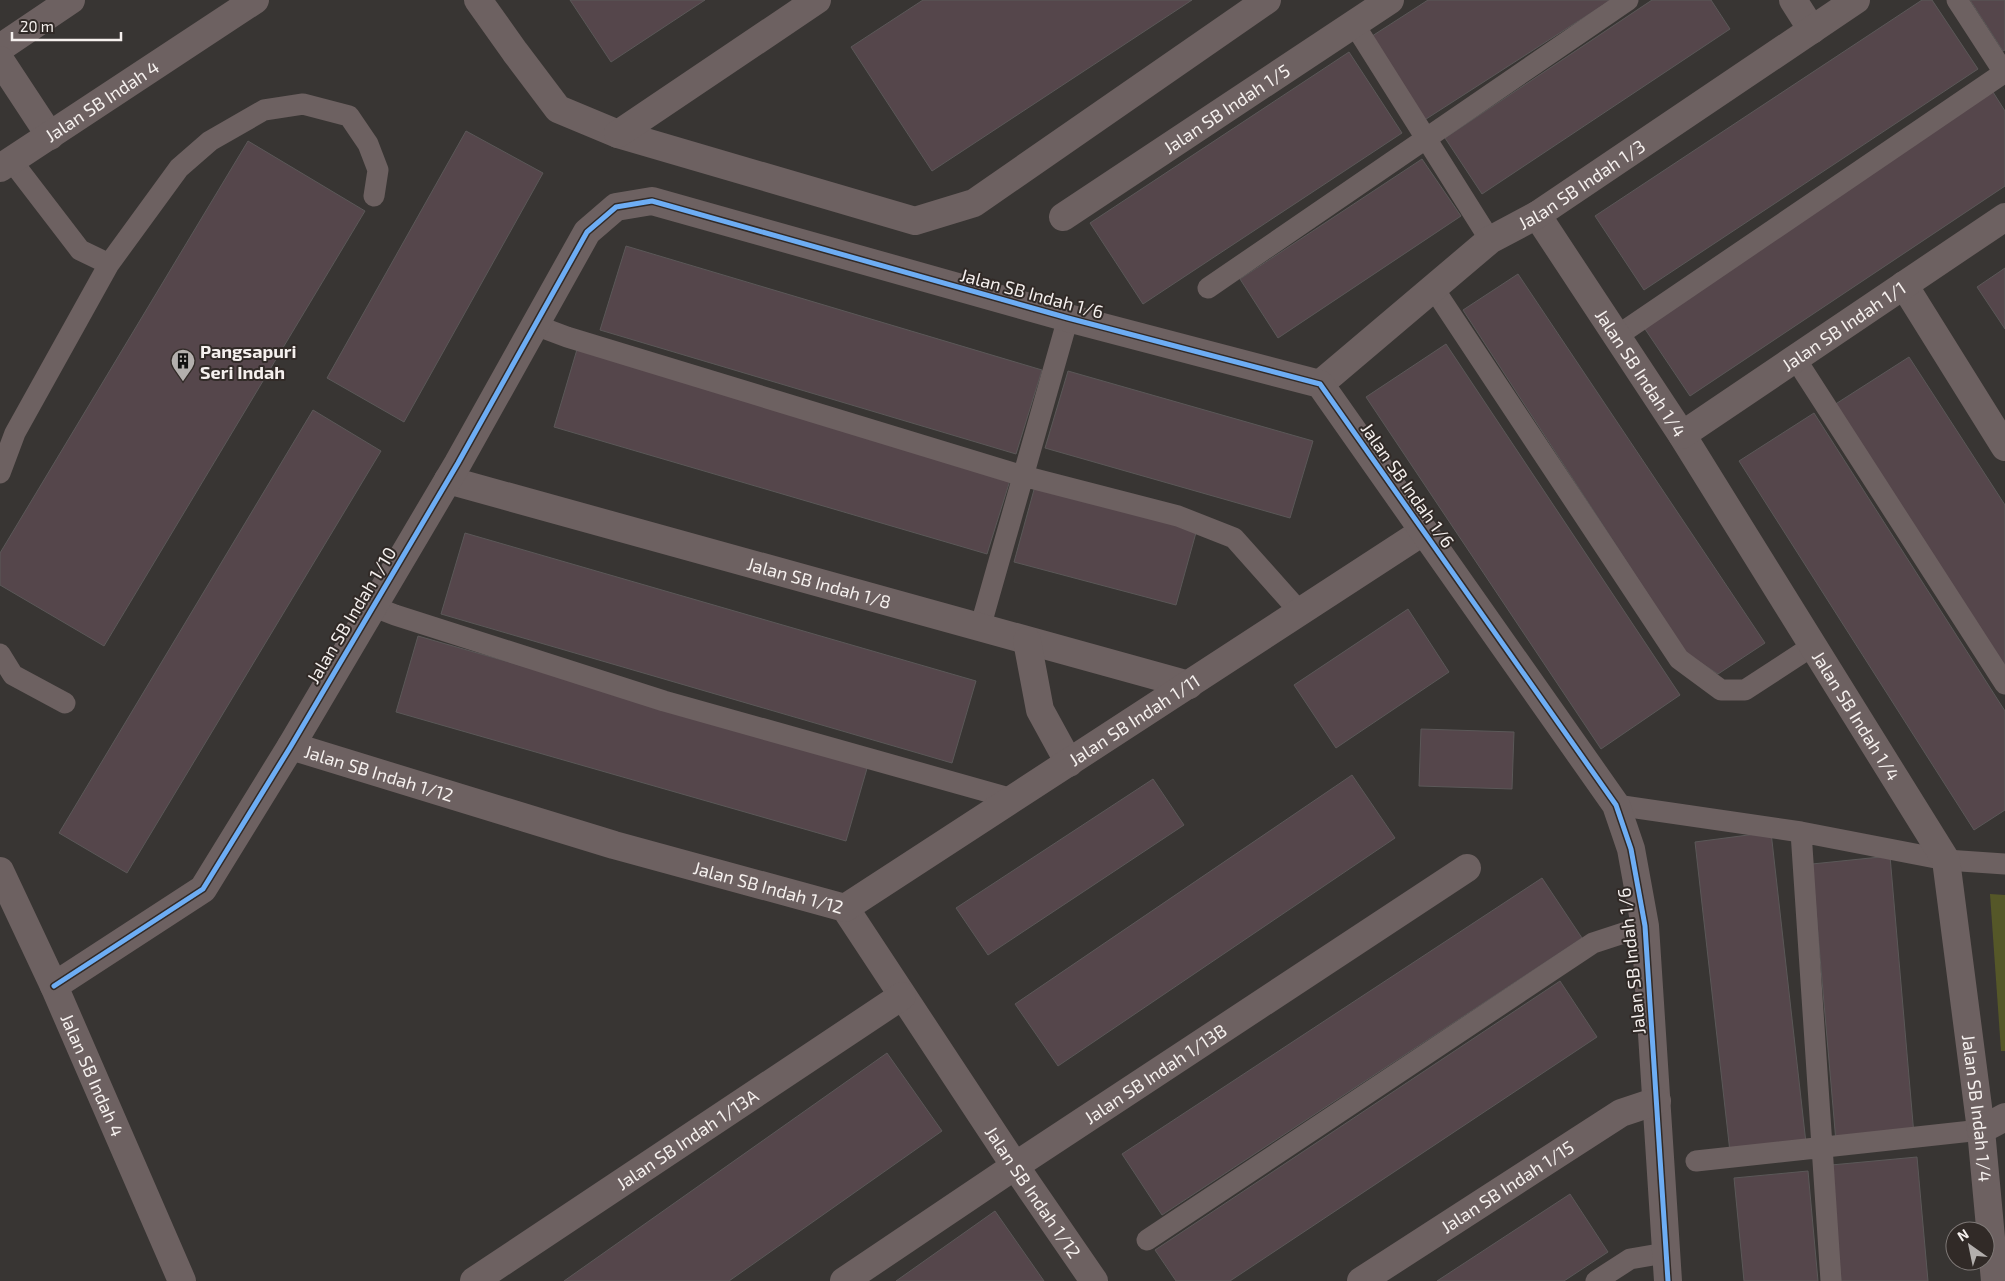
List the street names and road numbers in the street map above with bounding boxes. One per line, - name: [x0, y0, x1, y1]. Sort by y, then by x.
- street label: Jalan SB Indah 4: [41, 55, 163, 146]
- street label: Jalan SB Indah 1/5: [1159, 59, 1294, 158]
- street label: Jalan SB Indah 1/3: [1514, 135, 1649, 234]
- street label: Jalan SB Indah 1/6: [958, 263, 1106, 323]
- street label: Jalan SB Indah 1/1: [1778, 276, 1910, 375]
- street label: Jalan SB Indah 1/4: [1591, 305, 1691, 441]
- street label: Jalan SB Indah 1/6: [1357, 418, 1459, 552]
- street label: Jalan SB Indah 1/10: [302, 543, 400, 687]
- street label: Jalan SB Indah 1/8: [745, 552, 893, 613]
- street label: Jalan SB Indah 1/4: [1808, 647, 1905, 785]
- street label: Jalan SB Indah 1/11: [1065, 669, 1204, 770]
- street label: Jalan SB Indah 1/12: [302, 740, 456, 806]
- street label: Jalan SB Indah 1/12: [691, 856, 846, 918]
- street label: Jalan SB Indah 1/6: [1612, 886, 1650, 1036]
- street label: Jalan SB Indah 4: [56, 1010, 129, 1140]
- street label: Jalan SB Indah 1/13B: [1080, 1019, 1230, 1128]
- street label: Jalan SB Indah 1/4: [1958, 1033, 1997, 1183]
- street label: Jalan SB Indah 1/13A: [612, 1084, 763, 1194]
- street label: Jalan SB Indah 1/12: [981, 1122, 1086, 1262]
- street label: Jalan SB Indah 1/15: [1436, 1135, 1578, 1238]

